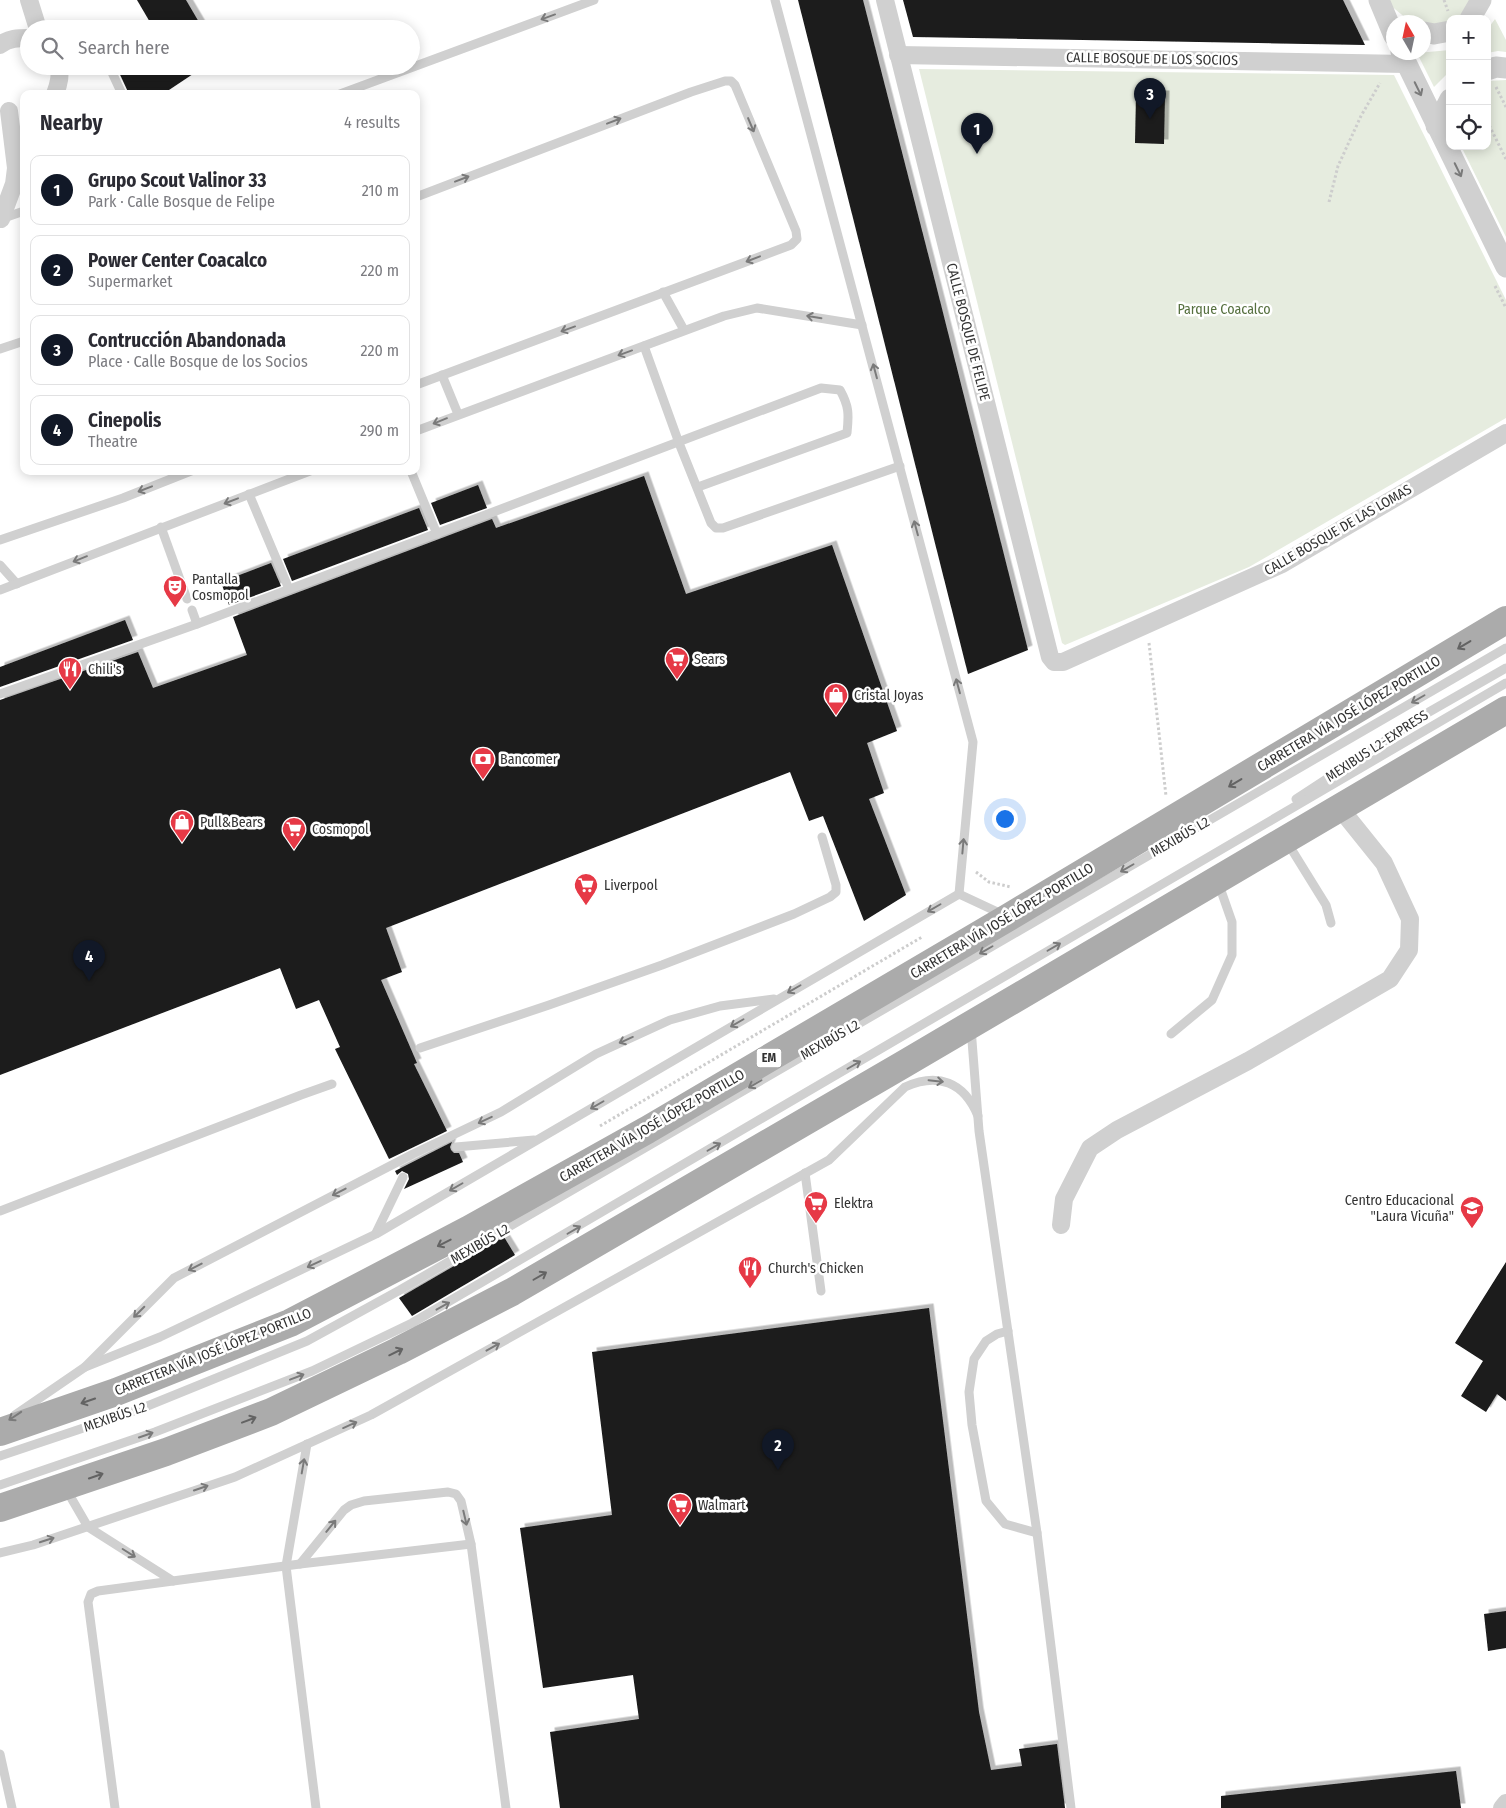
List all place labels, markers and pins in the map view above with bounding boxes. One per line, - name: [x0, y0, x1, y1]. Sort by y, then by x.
- pin: 3: [1134, 78, 1166, 119]
- pin: 1: [961, 113, 993, 154]
- place label: Pantalla Cosmopol: [192, 571, 249, 604]
- theatre icon: Pantalla Cosmopol: [162, 574, 188, 608]
- supermarket icon: Sears: [664, 646, 690, 680]
- place label: Sears: [694, 651, 725, 668]
- restaurant icon: Chili's: [57, 656, 83, 690]
- place label: Chili's: [88, 661, 122, 678]
- shop icon: Cristal Joyas: [823, 682, 849, 716]
- place label: Cristal Joyas: [854, 687, 923, 704]
- bank icon: Bancomer: [470, 746, 496, 780]
- place label: Bancomer: [500, 751, 558, 768]
- shop icon: Pull&Bears: [169, 809, 195, 843]
- place label: Pull&Bears: [200, 814, 263, 831]
- supermarket icon: Cosmopol: [281, 816, 307, 850]
- place label: Cosmopol: [312, 821, 369, 838]
- supermarket icon: Liverpool: [573, 872, 599, 906]
- place label: Liverpool: [604, 877, 658, 894]
- pin: 4: [73, 940, 105, 981]
- supermarket icon: Elektra: [803, 1190, 829, 1224]
- place label: Centro Educacional "Laura Vicuña": [1345, 1192, 1454, 1225]
- place label: Elektra: [834, 1195, 874, 1212]
- school or university icon: Centro Educacional "Laura Vicuña": [1459, 1195, 1485, 1229]
- restaurant icon: Church's Chicken: [737, 1255, 763, 1289]
- place label: Church's Chicken: [768, 1260, 864, 1277]
- pin: 2: [762, 1429, 794, 1470]
- supermarket icon: Walmart: [667, 1492, 693, 1526]
- place label: Walmart: [698, 1497, 746, 1514]

